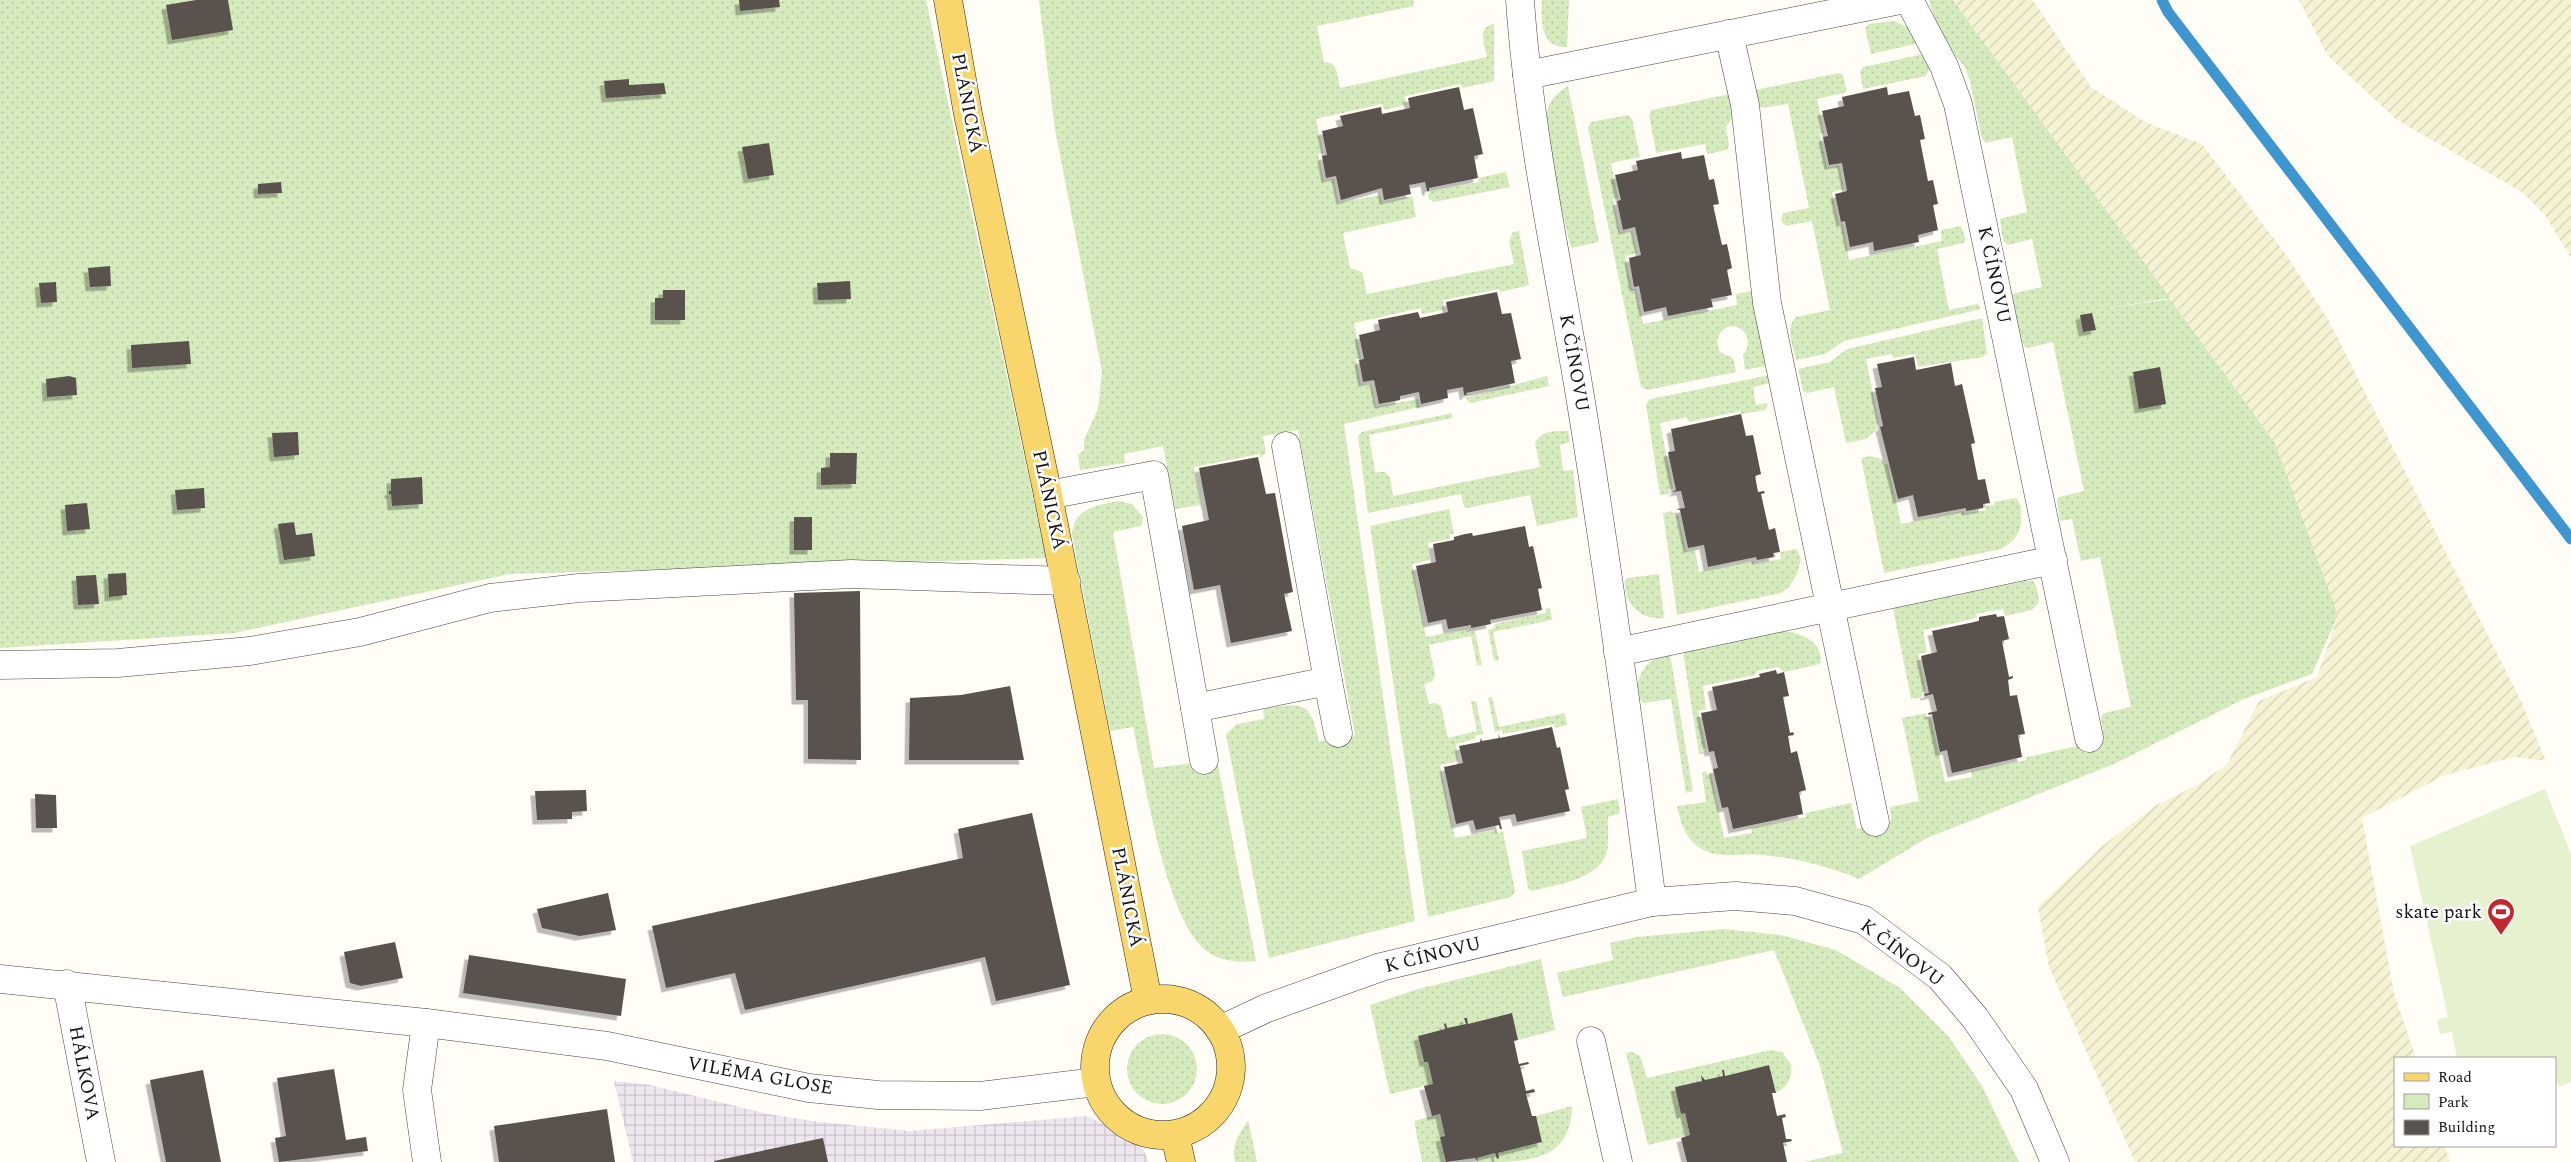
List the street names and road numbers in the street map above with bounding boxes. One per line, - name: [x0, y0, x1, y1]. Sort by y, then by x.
- street label: PLÁNICKÁ: [943, 50, 991, 156]
- street label: K ČÍNOVU: [1970, 224, 2018, 326]
- street label: K ČÍNOVU: [1551, 312, 1597, 414]
- street label: PLÁNICKÁ: [1024, 447, 1074, 553]
- street label: PLÁNICKÁ: [1103, 844, 1151, 950]
- street label: K ČÍNOVU: [1854, 912, 1950, 994]
- street label: K ČÍNOVU: [1382, 929, 1484, 981]
- street label: HÁLKOVA: [61, 1023, 107, 1123]
- street label: VILÉMA GLOSE: [685, 1049, 835, 1103]

